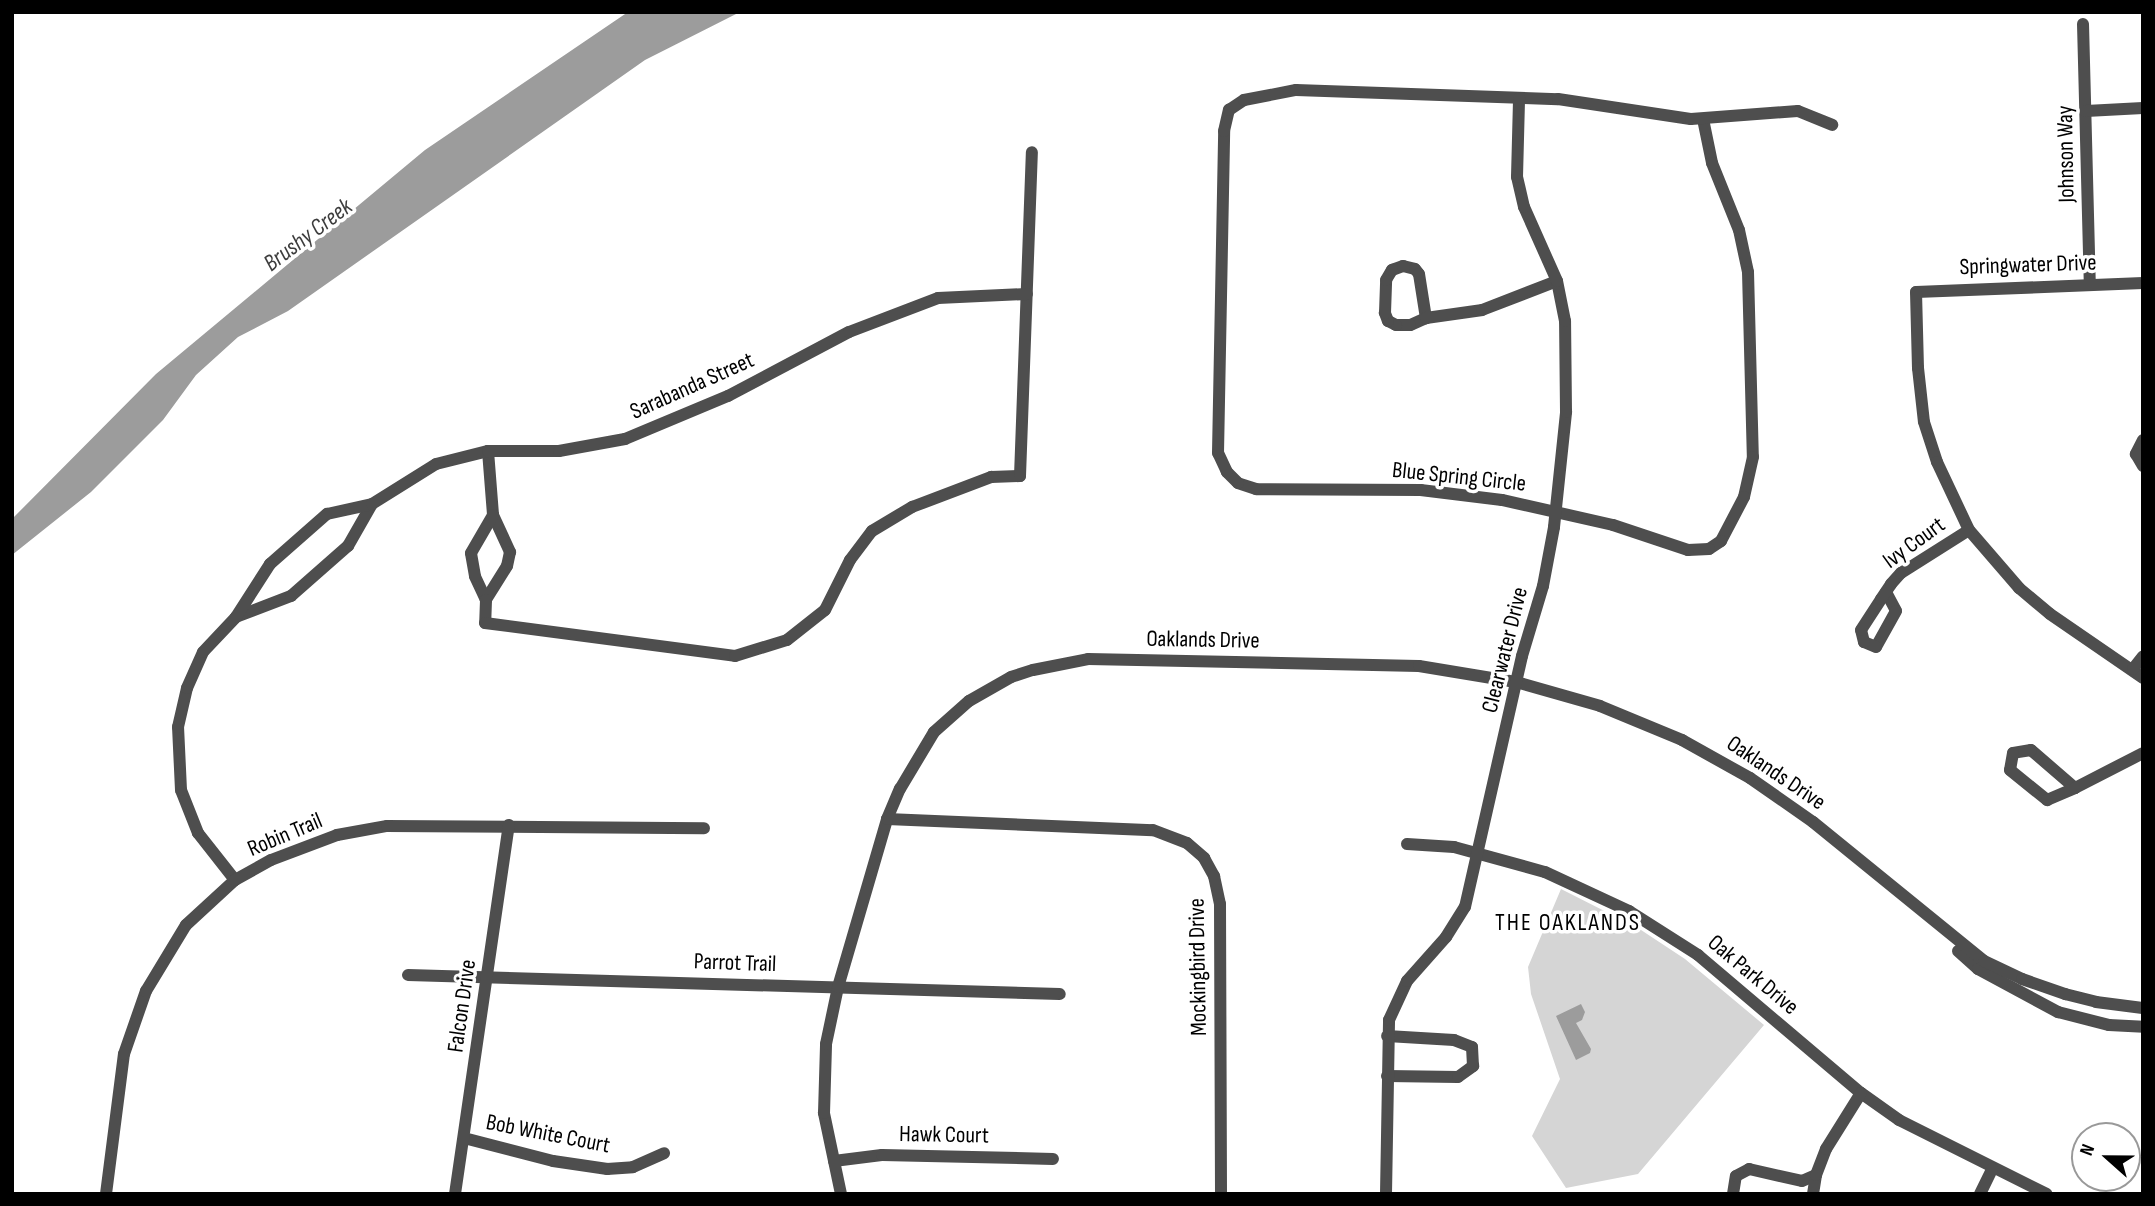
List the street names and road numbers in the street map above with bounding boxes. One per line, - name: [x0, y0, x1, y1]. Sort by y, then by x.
- street label: Johnson Way: [2051, 105, 2081, 203]
- street label: Springwater Drive: [1959, 249, 2097, 281]
- street label: Sarabanda Street: [626, 346, 758, 426]
- street label: Blue Spring Circle: [1391, 456, 1527, 498]
- street label: Ivy Court: [1878, 511, 1950, 575]
- street label: Clearwater Drive: [1476, 584, 1534, 716]
- street label: Oaklands Drive: [1146, 625, 1260, 655]
- street label: Oaklands Drive: [1721, 730, 1831, 816]
- street label: Robin Trail: [243, 807, 327, 863]
- street label: Mockingbird Drive: [1183, 898, 1213, 1036]
- street label: Oak Park Drive: [1702, 929, 1804, 1021]
- street label: Parrot Trail: [693, 948, 777, 978]
- street label: Falcon Drive: [442, 958, 482, 1054]
- street label: Bob White Court: [484, 1108, 612, 1160]
- street label: Hawk Court: [899, 1120, 989, 1150]

